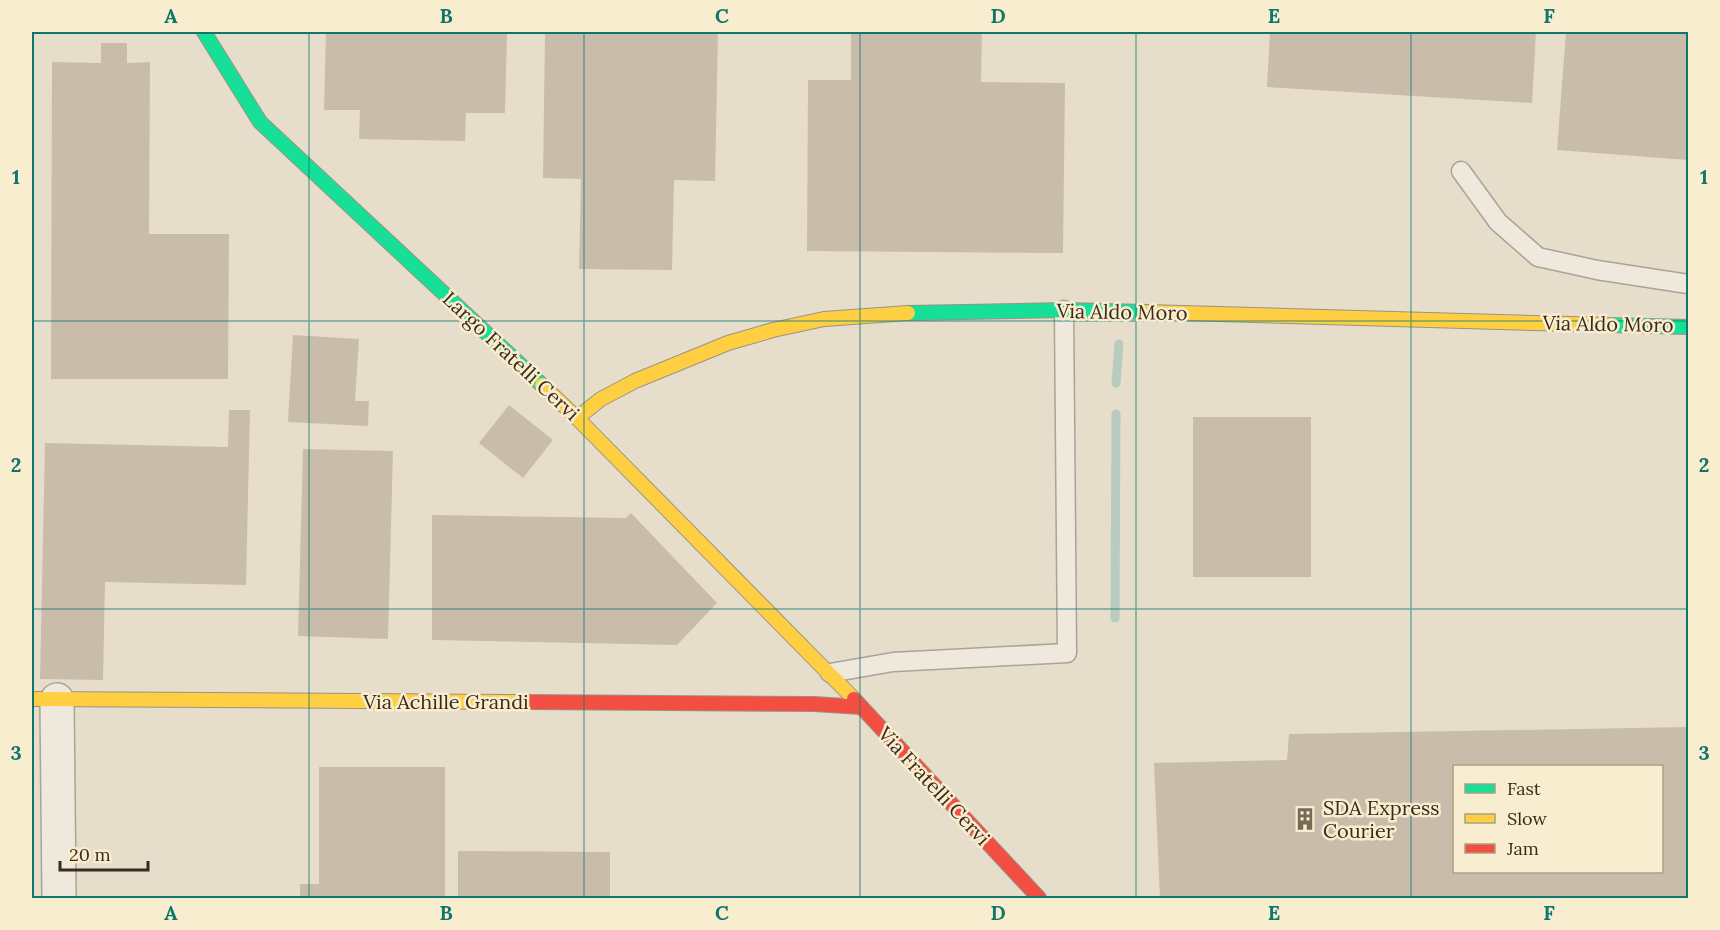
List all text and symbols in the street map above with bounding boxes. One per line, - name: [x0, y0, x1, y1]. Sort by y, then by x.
- text: A: [164, 3, 178, 28]
- text: B: [439, 3, 453, 28]
- text: C: [715, 3, 729, 28]
- text: D: [990, 3, 1006, 28]
- text: E: [1268, 3, 1280, 28]
- text: F: [1543, 3, 1555, 28]
- text: 1: [12, 164, 20, 189]
- text: 1: [1700, 164, 1708, 189]
- street label: Largo Fratelli Cervi: [438, 286, 585, 425]
- street label: Via Aldo Moro: [1055, 298, 1188, 325]
- street label: Via Aldo Moro: [1541, 310, 1674, 337]
- text: 2: [11, 452, 21, 477]
- text: 2: [1699, 452, 1709, 477]
- street label: Via Achille Grandi: [362, 689, 529, 714]
- street label: Via Fratelli Cervi: [872, 720, 996, 850]
- text: 3: [10, 740, 22, 765]
- text: 3: [1698, 740, 1710, 765]
- legend: [1453, 765, 1663, 873]
- text: Fast: [1507, 777, 1541, 800]
- place label: SDA Express Courier: [1323, 795, 1440, 843]
- building icon: SDA Express Courier: [1292, 806, 1318, 832]
- text: Slow: [1507, 807, 1547, 830]
- scale bar: [60, 834, 148, 872]
- text: Jam: [1506, 837, 1539, 860]
- text: 20 m: [69, 843, 111, 866]
- text: A: [164, 900, 178, 925]
- text: B: [439, 900, 453, 925]
- text: C: [715, 900, 729, 925]
- text: D: [990, 900, 1006, 925]
- text: E: [1268, 900, 1280, 925]
- text: F: [1543, 900, 1555, 925]

